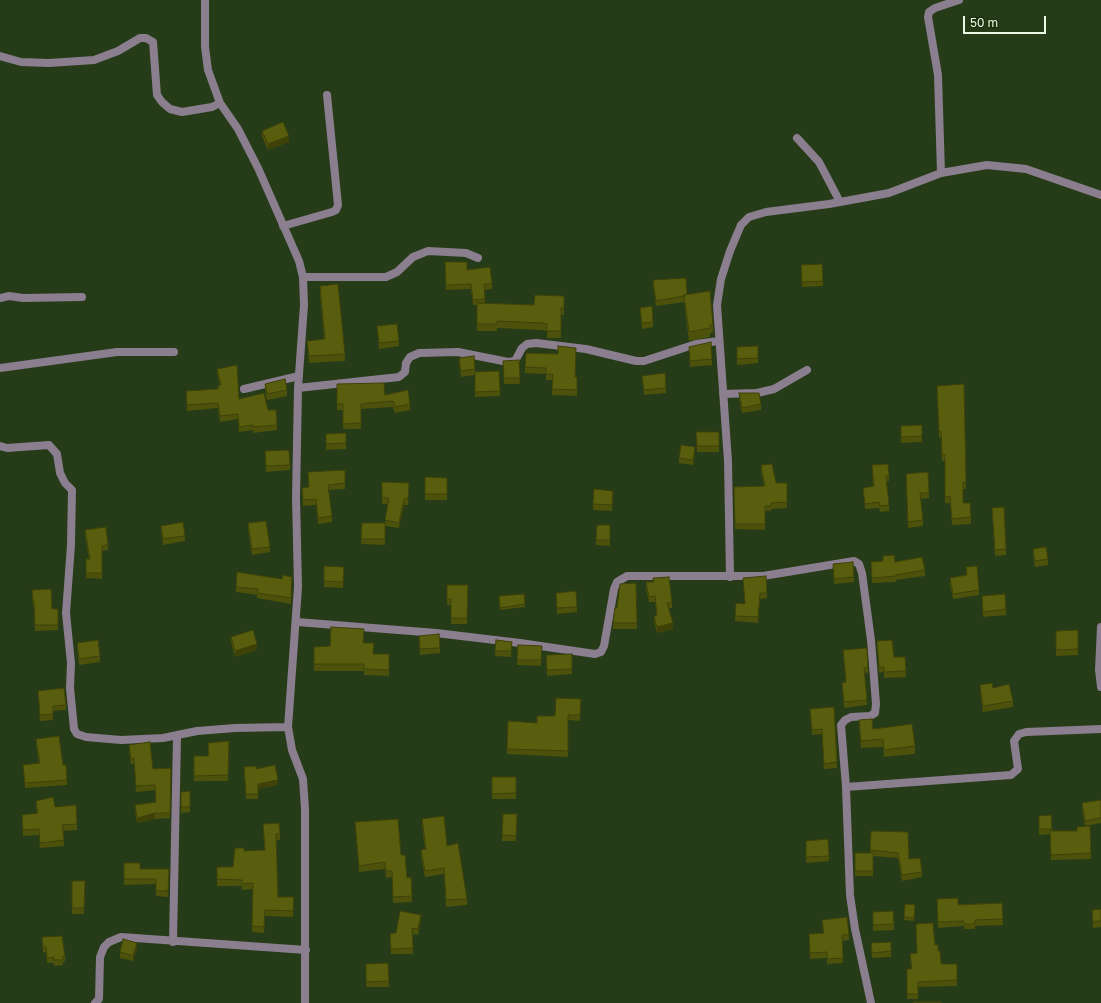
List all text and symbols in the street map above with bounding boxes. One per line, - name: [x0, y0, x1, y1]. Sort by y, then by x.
- scale bar: [965, 8, 1048, 34]
- text: 50 m: [970, 15, 998, 30]

